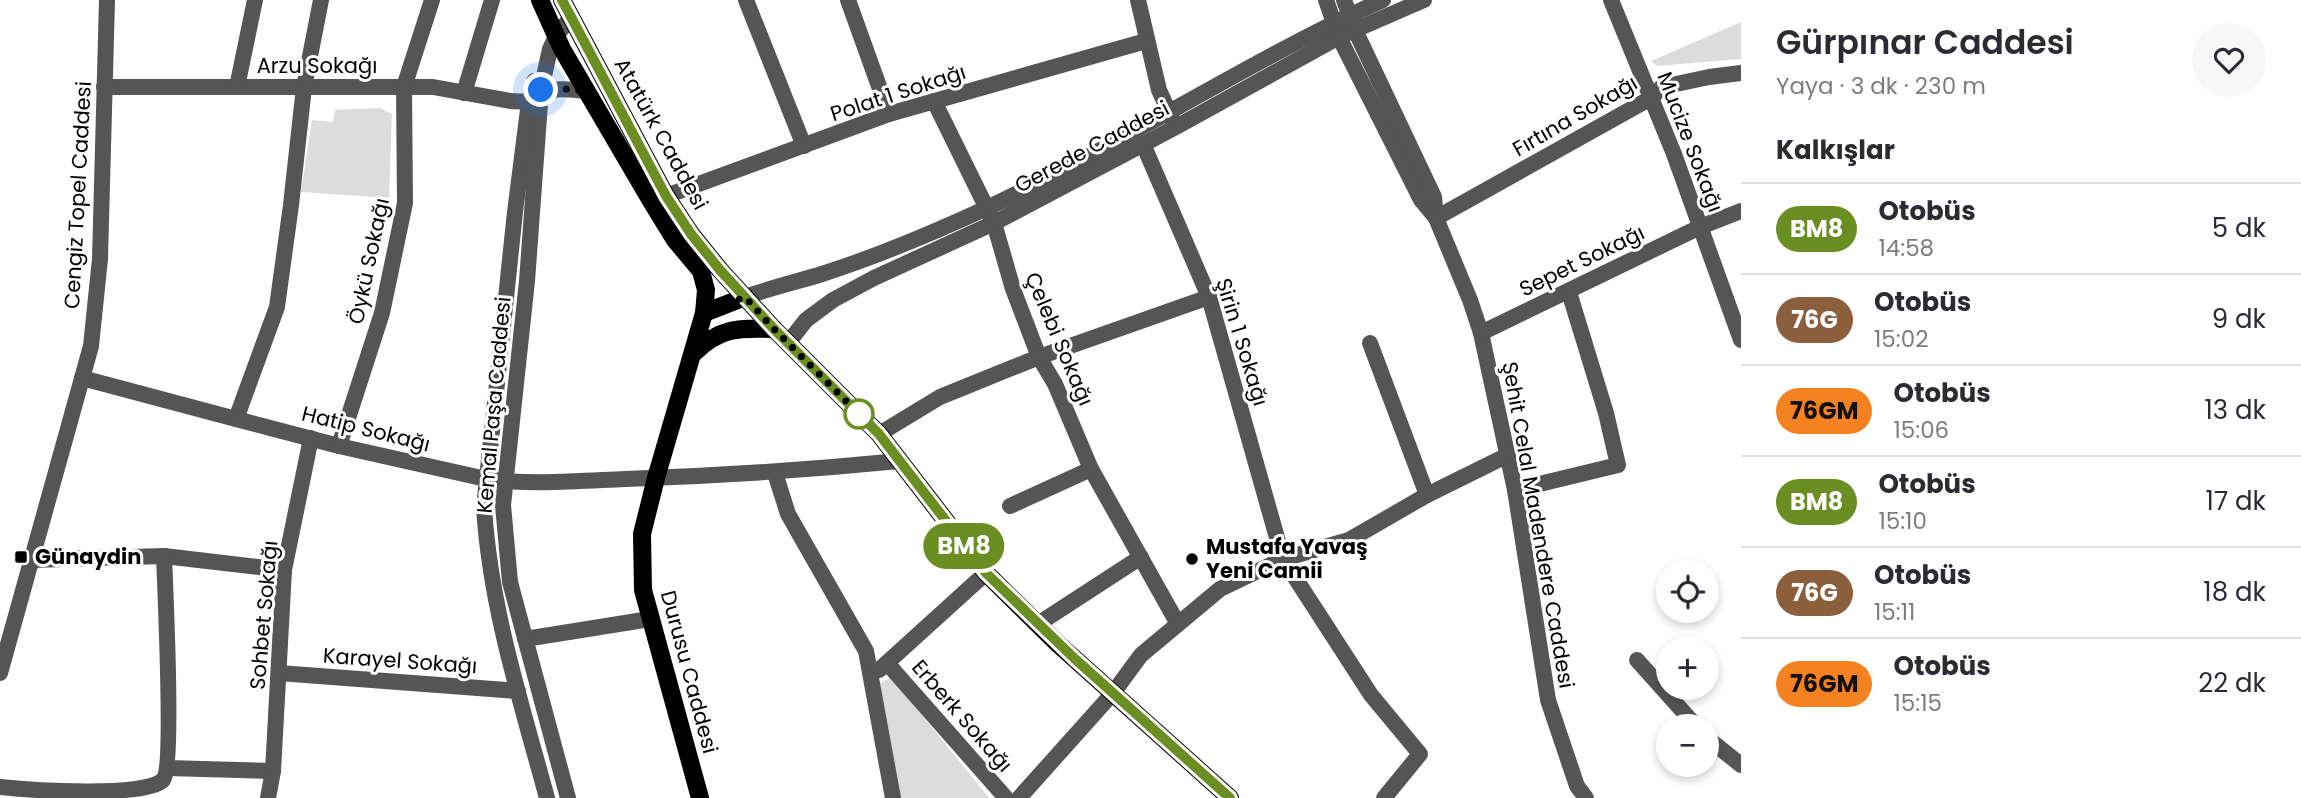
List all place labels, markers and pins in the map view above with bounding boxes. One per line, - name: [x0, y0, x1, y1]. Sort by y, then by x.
- unlabelled marker: [844, 399, 874, 429]
- place label: Mustafa Yavaş Yeni Camii: [1206, 532, 1368, 585]
- place label: Günaydin: [35, 542, 141, 571]
- marker: Günaydin: [13, 549, 29, 565]
- marker: Mustafa Yavaş Yeni Camii: [1184, 551, 1200, 567]

